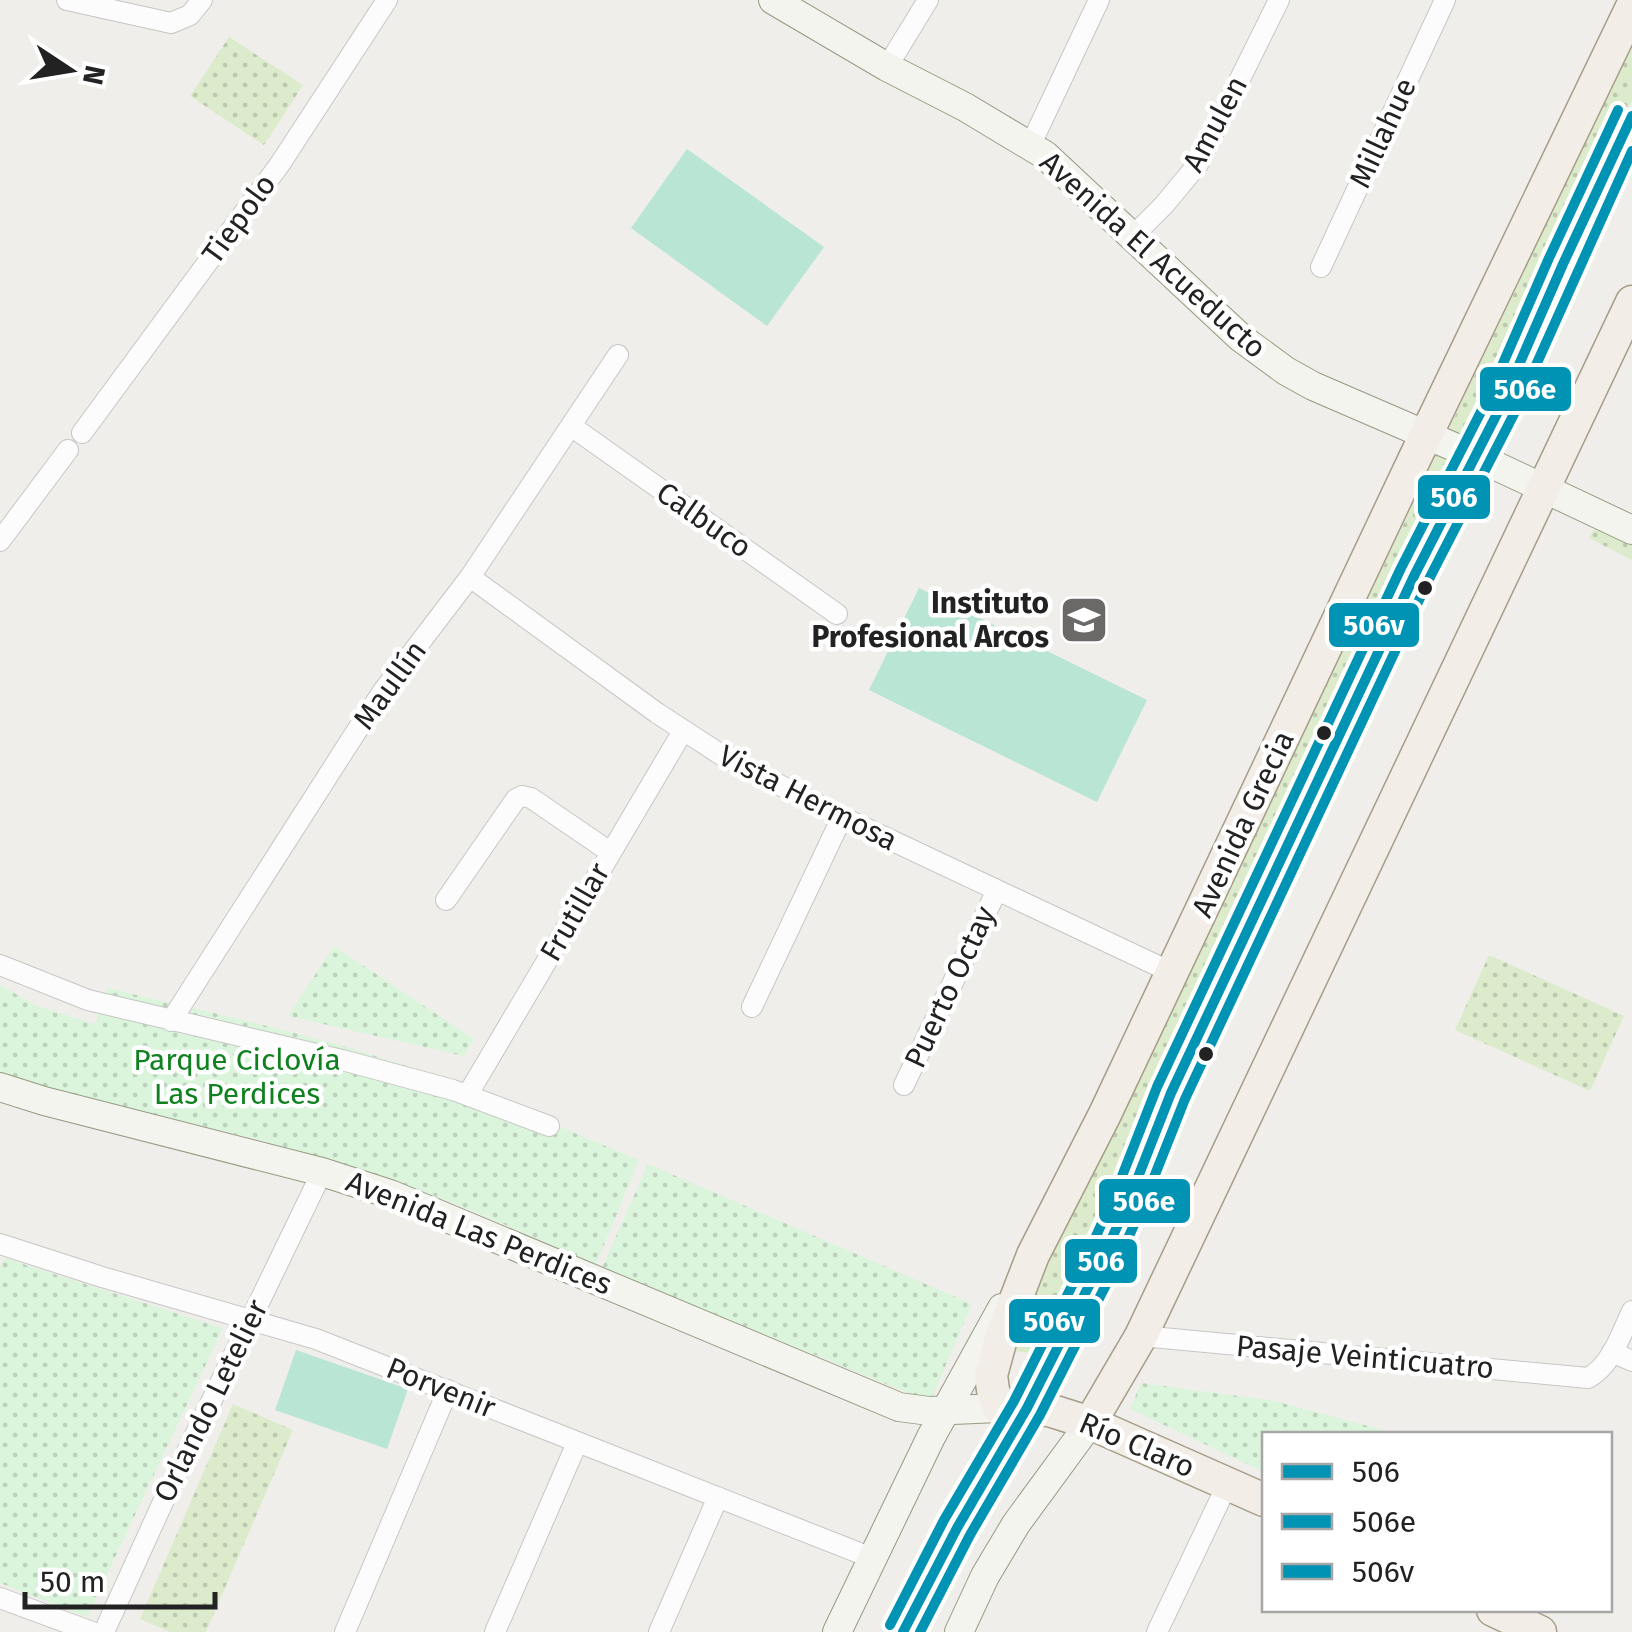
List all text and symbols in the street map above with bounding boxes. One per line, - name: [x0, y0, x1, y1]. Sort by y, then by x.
- north arrow: [20, 20, 120, 120]
- text: N: [76, 63, 112, 88]
- street label: Amulen: [1175, 70, 1255, 178]
- street label: Millahue: [1342, 72, 1424, 194]
- street label: Avenida El Acueducto: [1033, 144, 1273, 366]
- street label: Tiepolo: [195, 167, 283, 271]
- line badge: 506e: [1478, 365, 1573, 413]
- text: 506e: [1494, 373, 1556, 406]
- line badge: 506: [1416, 473, 1492, 521]
- street label: Calbuco: [649, 474, 759, 566]
- text: 506: [1430, 481, 1478, 514]
- unlabelled marker: [1415, 578, 1435, 598]
- place label: Instituto Profesional Arcos: [811, 585, 1049, 655]
- school or university icon: Instituto Profesional Arcos: [1058, 594, 1110, 646]
- line badge: 506v: [1327, 601, 1421, 649]
- text: 506v: [1343, 609, 1405, 642]
- street label: Maullín: [346, 634, 434, 736]
- unlabelled marker: [1314, 723, 1334, 743]
- street label: Avenida Grecia: [1184, 725, 1302, 923]
- street label: Vista Hermosa: [713, 738, 903, 858]
- street label: Frutillar: [533, 856, 618, 967]
- street label: Puerto Octay: [897, 900, 1003, 1074]
- park label: Parque Ciclovía Las Perdices: [133, 1042, 341, 1112]
- unlabelled marker: [1196, 1044, 1216, 1064]
- street label: Avenida Las Perdices: [341, 1163, 617, 1303]
- line badge: 506e: [1097, 1177, 1192, 1225]
- text: 506e: [1113, 1185, 1175, 1218]
- line badge: 506: [1063, 1237, 1139, 1285]
- text: 506: [1077, 1245, 1125, 1278]
- street label: Orlando Letelier: [146, 1294, 276, 1508]
- line badge: 506v: [1007, 1297, 1102, 1345]
- text: 506v: [1023, 1305, 1085, 1338]
- street label: Pasaje Veinticuatro: [1235, 1328, 1495, 1386]
- street label: Porvenir: [381, 1350, 501, 1426]
- street label: Río Claro: [1074, 1405, 1200, 1485]
- legend: [1262, 1432, 1612, 1612]
- text: 506: [1352, 1454, 1400, 1490]
- text: 506e: [1352, 1504, 1416, 1540]
- scale bar: [25, 1547, 215, 1609]
- text: 506v: [1352, 1554, 1414, 1590]
- text: 50 m: [40, 1564, 105, 1600]

